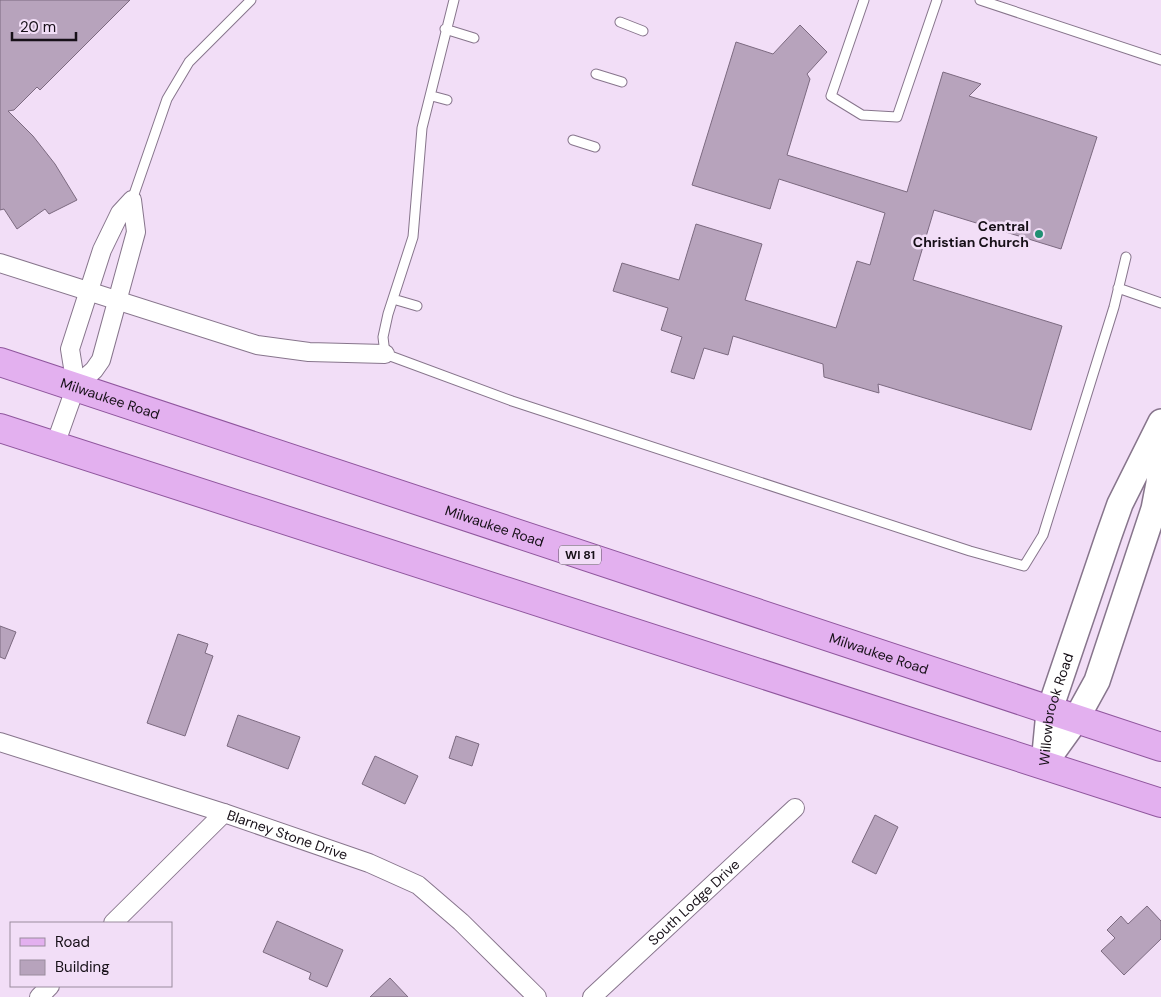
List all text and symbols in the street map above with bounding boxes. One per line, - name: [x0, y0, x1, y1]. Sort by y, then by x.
- scale bar: [12, 10, 76, 42]
- text: 20 m: [20, 17, 56, 37]
- place label: Central Christian Church: [913, 217, 1029, 251]
- marker: Central Christian Church: [1033, 228, 1045, 240]
- street label: Milwaukee Road: [58, 374, 162, 423]
- street label: Milwaukee Road: [443, 501, 546, 551]
- road number: WI 81: [559, 546, 601, 564]
- street label: Milwaukee Road: [827, 629, 931, 678]
- street label: Willowbrook Road: [1035, 651, 1077, 767]
- street label: Blarney Stone Drive: [225, 806, 350, 864]
- street label: South Lodge Drive: [644, 855, 743, 949]
- legend: [10, 922, 172, 987]
- text: Road: [55, 932, 90, 952]
- text: Building: [55, 957, 110, 977]

